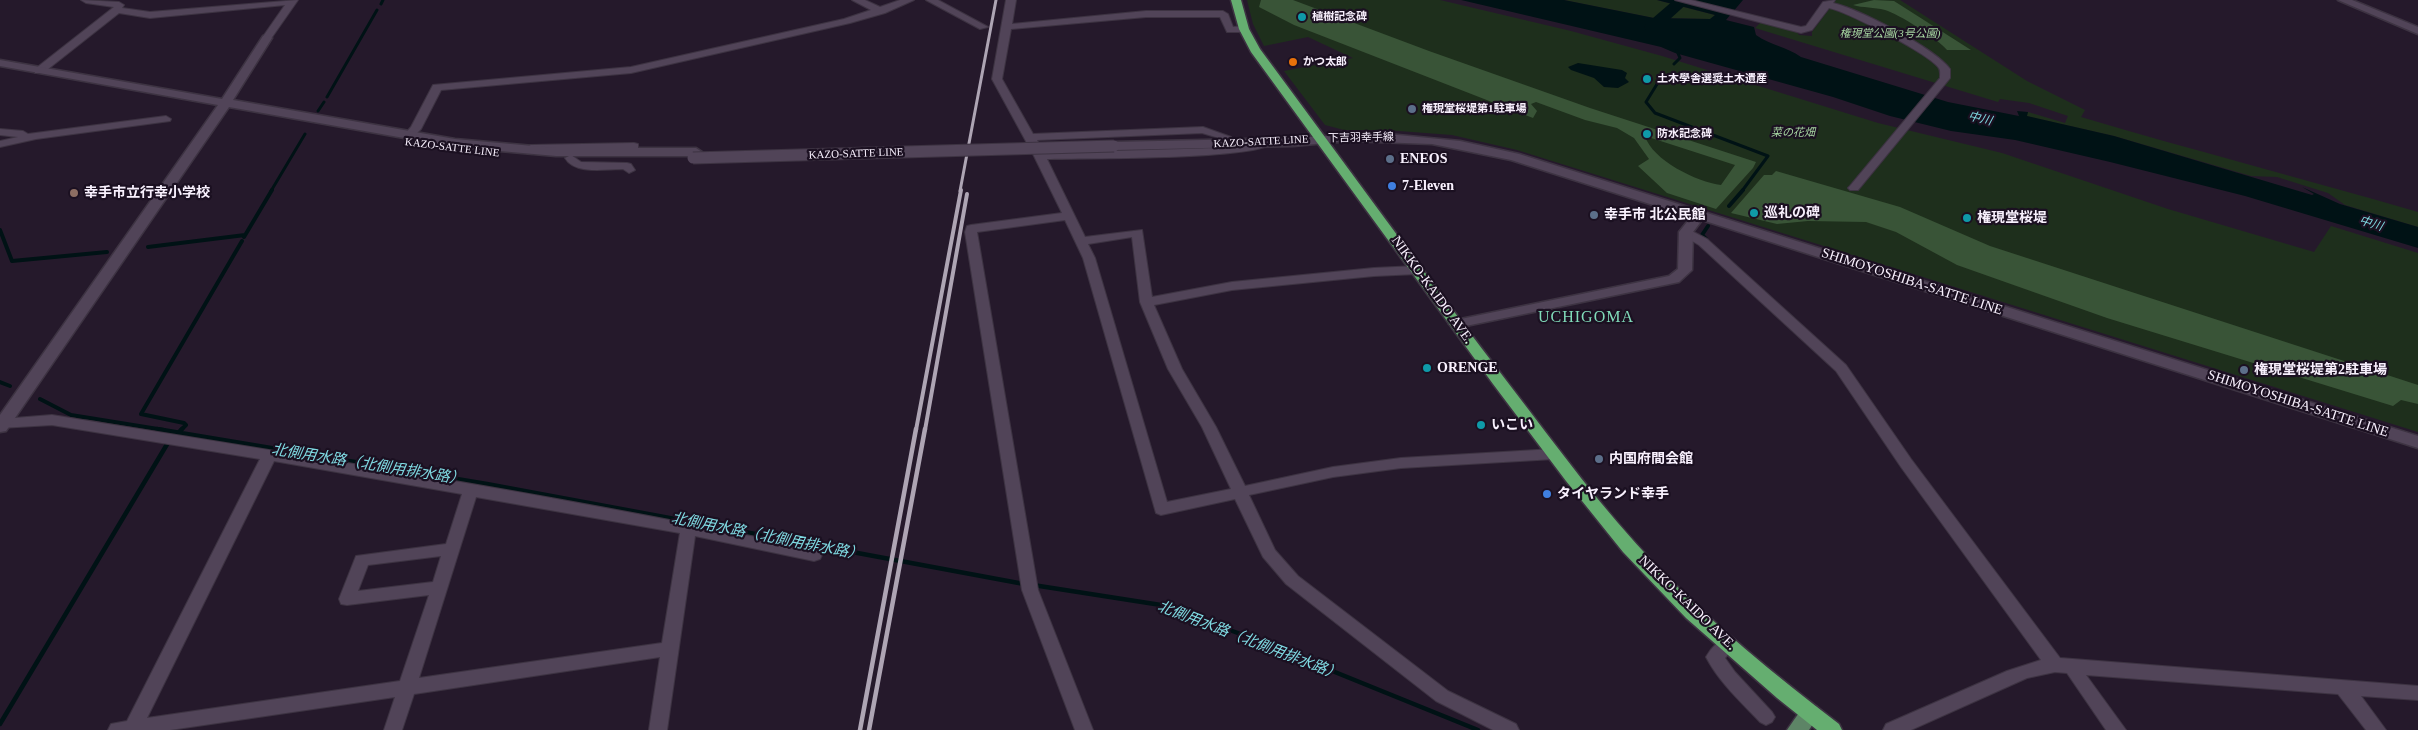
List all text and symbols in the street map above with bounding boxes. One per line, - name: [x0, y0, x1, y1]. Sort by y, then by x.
- place label: 植樹記念碑: [1312, 10, 1367, 24]
- marker: 植樹記念碑: [1296, 11, 1308, 23]
- park label: 権現堂公園(3号公園): [1840, 27, 1940, 41]
- place label: かつ太郎: [1303, 55, 1347, 69]
- marker: かつ太郎: [1287, 56, 1299, 68]
- place label: 土木學舎選奨土木遺産: [1657, 72, 1767, 86]
- marker: 土木學舎選奨土木遺産: [1641, 73, 1653, 85]
- place label: 権現堂桜堤第1駐車場: [1422, 102, 1526, 116]
- marker: 権現堂桜堤第1駐車場: [1406, 103, 1418, 115]
- water label: 中川: [1967, 109, 1993, 129]
- park label: 菜の花畑: [1771, 126, 1815, 140]
- place label: 防水記念碑: [1657, 127, 1712, 141]
- marker: 防水記念碑: [1641, 128, 1653, 140]
- street label: 下吉羽幸手線: [1328, 131, 1394, 145]
- street label: KAZO-SATTE LINE: [1213, 133, 1309, 151]
- street label: KAZO-SATTE LINE: [404, 136, 500, 160]
- street label: KAZO-SATTE LINE: [808, 146, 904, 162]
- place label: ENEOS: [1400, 151, 1447, 167]
- marker: ENEOS: [1384, 153, 1396, 165]
- place label: 7-Eleven: [1402, 178, 1454, 194]
- marker: 7-Eleven: [1386, 180, 1398, 192]
- place label: 幸手市立行幸小学校: [84, 185, 210, 201]
- marker: 幸手市立行幸小学校: [68, 187, 80, 199]
- place label: 巡礼の碑: [1764, 205, 1820, 221]
- place label: 幸手市 北公民館: [1604, 207, 1705, 223]
- marker: 巡礼の碑: [1748, 207, 1760, 219]
- marker: 幸手市 北公民館: [1588, 209, 1600, 221]
- place label: 権現堂桜堤: [1977, 210, 2047, 226]
- marker: 権現堂桜堤: [1961, 212, 1973, 224]
- water label: 中川: [2357, 214, 2385, 234]
- street label: NIKKO-KAIDO AVE.: [1387, 233, 1477, 347]
- street label: SHIMOYOSHIBA-SATTE LINE: [1819, 245, 2005, 319]
- district label: UCHIGOMA: [1537, 308, 1635, 328]
- place label: ORENGE: [1437, 360, 1498, 376]
- marker: ORENGE: [1421, 362, 1433, 374]
- place label: 権現堂桜堤第2駐車場: [2254, 362, 2387, 378]
- marker: 権現堂桜堤第2駐車場: [2238, 364, 2250, 376]
- street label: SHIMOYOSHIBA-SATTE LINE: [2205, 367, 2391, 441]
- place label: いこい: [1491, 417, 1533, 433]
- marker: いこい: [1475, 419, 1487, 431]
- water label: 北側用水路（北側用排水路）: [270, 441, 466, 489]
- place label: 内国府間会館: [1609, 451, 1693, 467]
- marker: 内国府間会館: [1593, 453, 1605, 465]
- place label: タイヤランド幸手: [1557, 486, 1669, 502]
- marker: タイヤランド幸手: [1541, 488, 1553, 500]
- water label: 北側用水路（北側用排水路）: [670, 510, 864, 564]
- street label: NIKKO-KAIDO AVE.: [1635, 552, 1739, 654]
- water label: 北側用水路（北側用排水路）: [1155, 598, 1343, 684]

